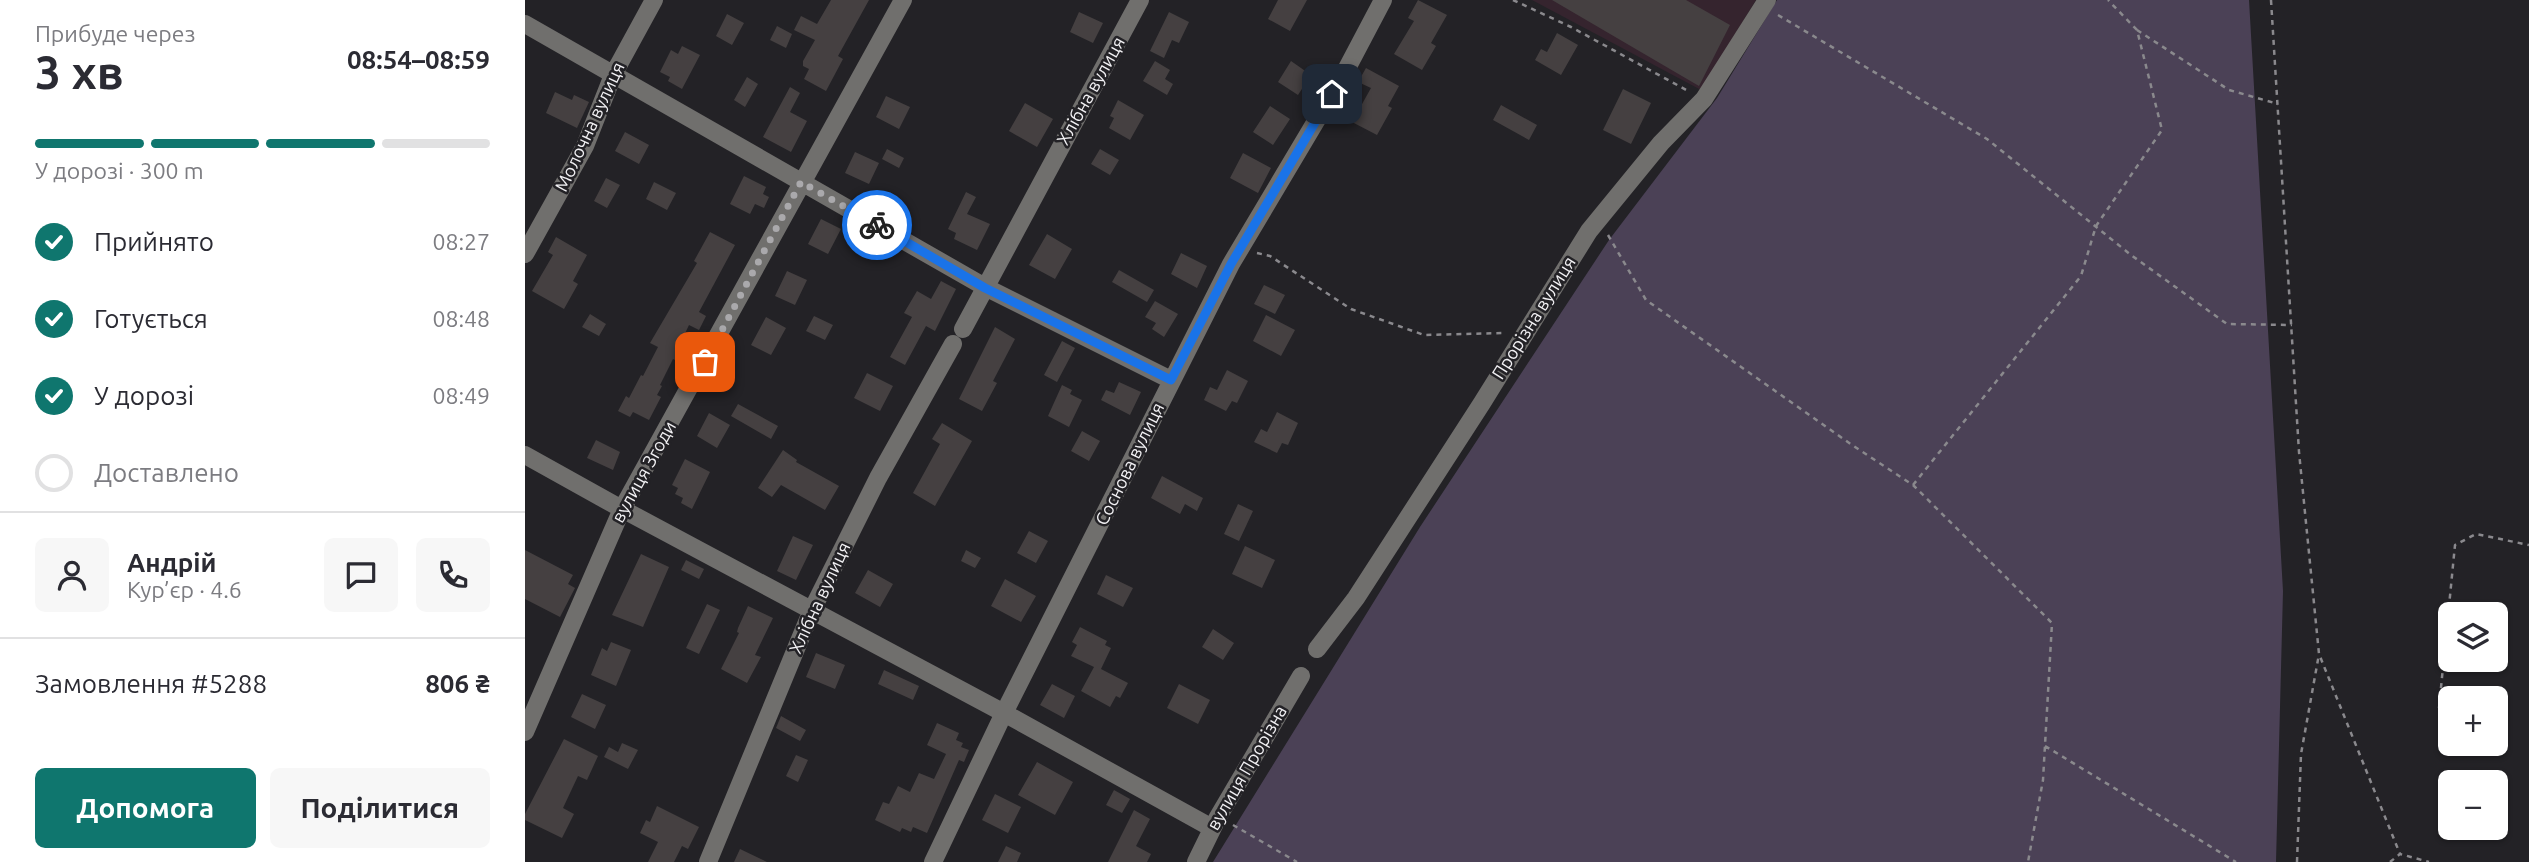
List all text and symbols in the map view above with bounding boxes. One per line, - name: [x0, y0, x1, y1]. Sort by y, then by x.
- text: Прибуде через: [35, 21, 196, 46]
- street label: Хлібна вулиця: [1052, 33, 1128, 148]
- text: 08:54–08:59: [347, 45, 490, 74]
- text: 3 хв: [35, 46, 124, 98]
- street label: Молочна вулиця: [550, 59, 628, 194]
- pin: [1302, 64, 1362, 124]
- icon: home: [1313, 75, 1351, 113]
- text: У дорозі · 300 m: [35, 158, 204, 183]
- courier: [842, 190, 912, 260]
- icon: bike: [858, 206, 896, 244]
- icon: check: [35, 223, 73, 261]
- text: Прийнято: [94, 227, 214, 256]
- text: 08:27: [432, 229, 490, 254]
- street label: Прорізна вулиця: [1487, 253, 1579, 382]
- icon: check: [35, 300, 73, 338]
- text: Готується: [94, 304, 208, 333]
- text: 08:48: [432, 306, 490, 331]
- pin: [675, 332, 735, 392]
- icon: bag: [686, 343, 724, 381]
- icon: check: [35, 377, 73, 415]
- text: У дорозі: [94, 381, 194, 410]
- text: 08:49: [432, 383, 490, 408]
- street label: Соснова вулиця: [1091, 399, 1167, 528]
- street label: вулиця Згоди: [607, 417, 679, 526]
- text: Доставлено: [94, 458, 239, 487]
- button: person: [35, 538, 109, 612]
- button: chat: [324, 538, 398, 612]
- button: phone: [416, 538, 490, 612]
- street label: Хлібна вулиця: [785, 539, 854, 656]
- text: Андрій: [127, 548, 216, 577]
- text: Кур’єр · 4.6: [127, 577, 242, 602]
- map controls: [2438, 602, 2508, 840]
- button: layers: [2438, 602, 2508, 672]
- text: Замовлення #5288: [35, 669, 267, 698]
- text: 806 ₴: [425, 669, 490, 698]
- button: +: [2438, 686, 2508, 756]
- street label: вулиця Прорізна: [1202, 702, 1290, 833]
- button: Допомога: [35, 768, 256, 848]
- button: Поділитися: [270, 768, 490, 848]
- button: −: [2438, 770, 2508, 840]

